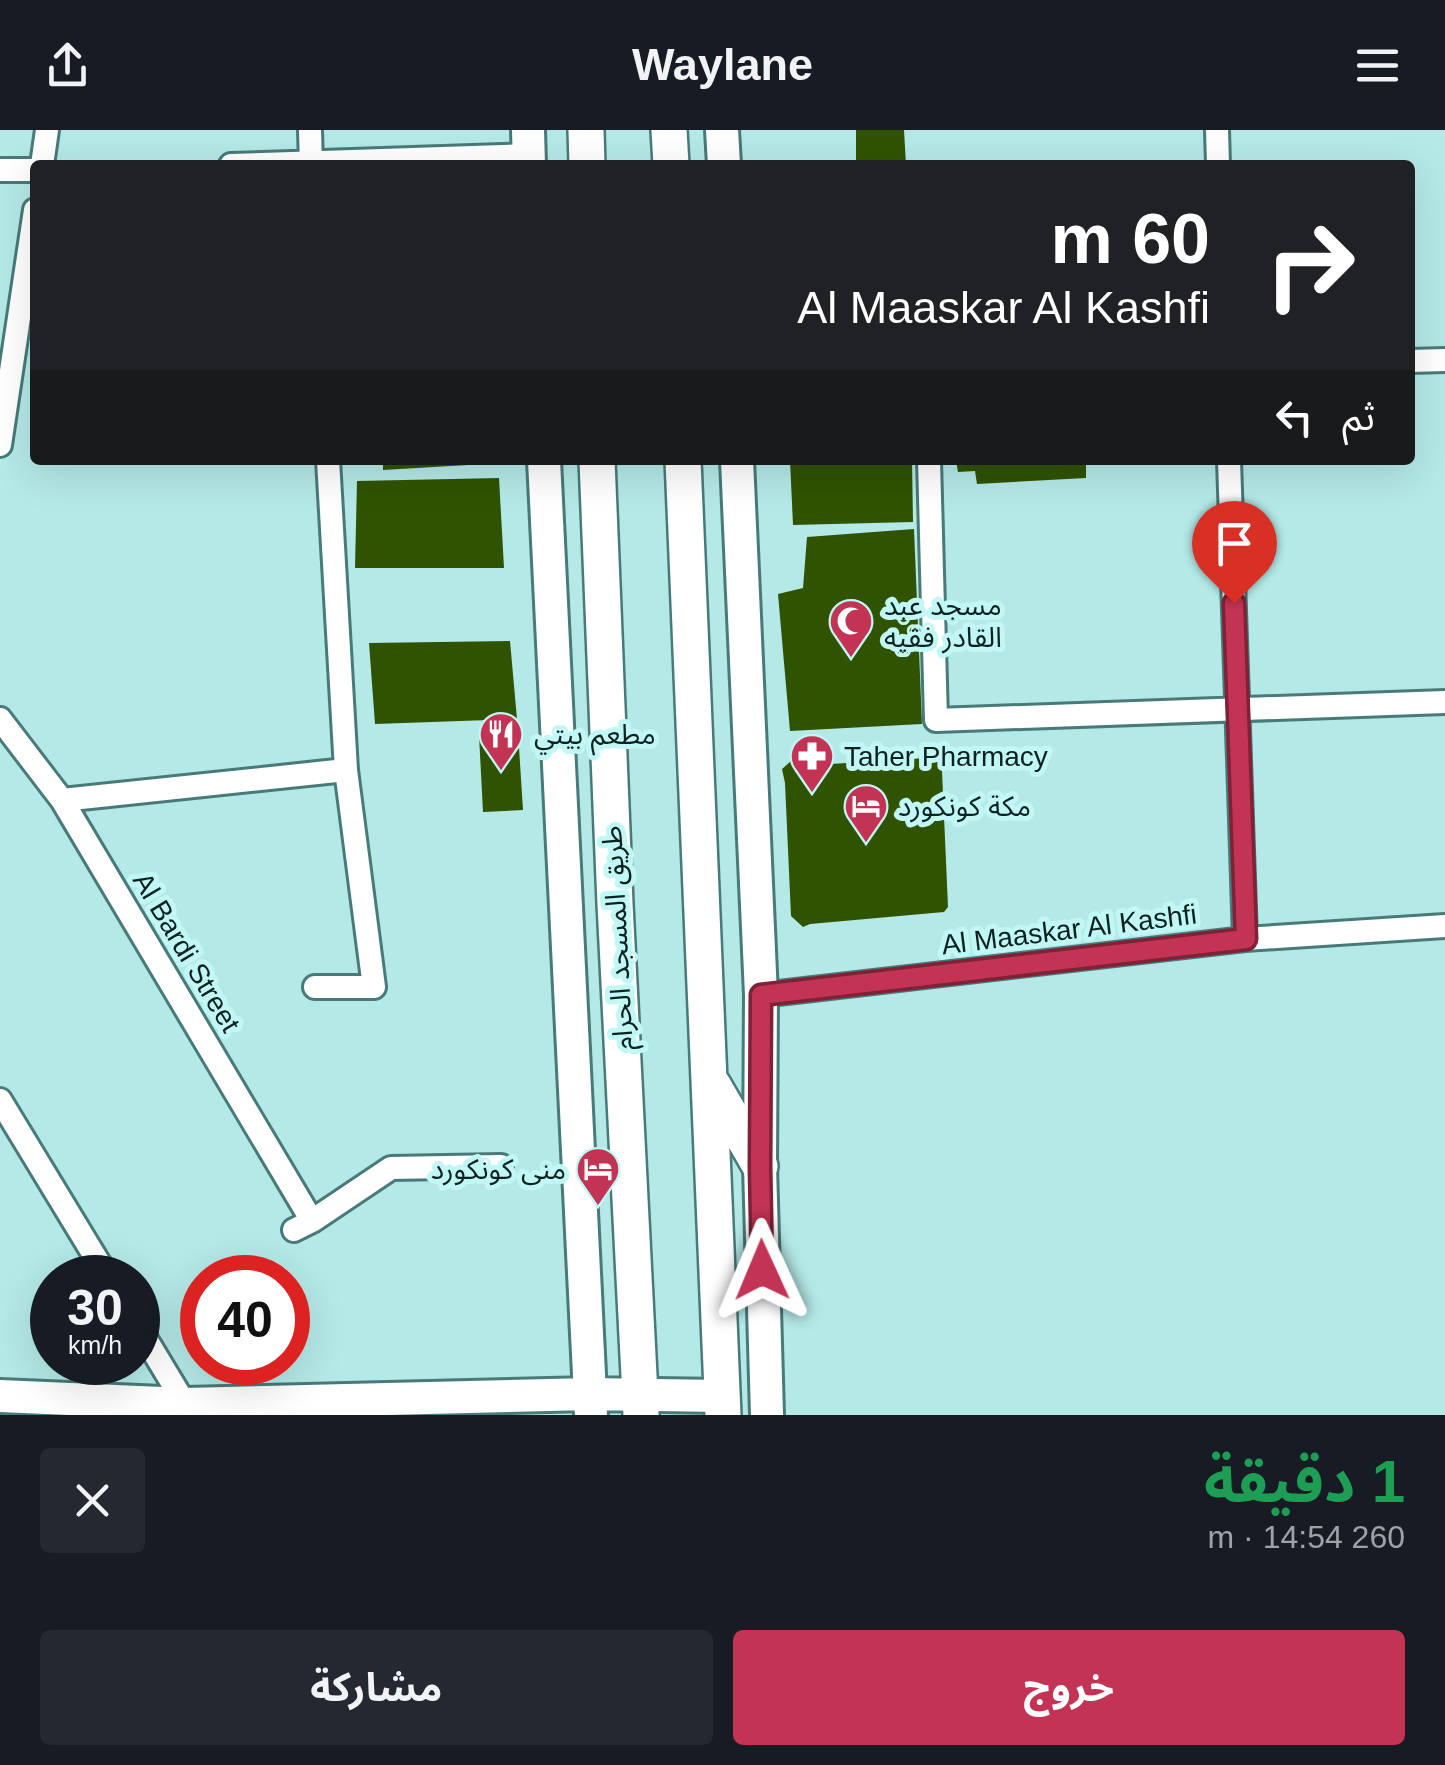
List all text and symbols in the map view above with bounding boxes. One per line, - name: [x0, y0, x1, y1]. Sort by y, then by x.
- icon: share: [40, 38, 95, 93]
- icon: menu: [1350, 38, 1405, 93]
- text: Waylane: [632, 39, 813, 90]
- text: 60 m: [1050, 200, 1210, 278]
- icon: right: [1245, 200, 1375, 330]
- text: Al Maaskar Al Kashfi: [797, 282, 1210, 333]
- icon: left: [1267, 390, 1322, 445]
- text: ثم: [1342, 396, 1375, 438]
- pin: [1192, 501, 1277, 604]
- icon: arrive: [1207, 516, 1262, 571]
- place label: مسجد عبد القادر فقيه: [884, 590, 1002, 654]
- mosque icon: مسجد عبد القادر فقيه: [828, 598, 874, 659]
- restaurant icon: مطعم بيتي: [478, 711, 524, 772]
- place label: مطعم بيتي: [534, 719, 656, 756]
- pharmacy icon: Taher Pharmacy: [789, 733, 835, 794]
- place label: Taher Pharmacy: [844, 741, 1048, 772]
- hotel icon: مكة كونكورد: [843, 783, 889, 844]
- place label: مكة كونكورد: [898, 791, 1031, 823]
- street label: طريق المسجد الحرام: [596, 825, 644, 1051]
- street label: Al Bardi Street: [127, 867, 246, 1038]
- street label: Al Maaskar Al Kashfi: [940, 898, 1198, 961]
- hotel icon: منى كونكورد: [575, 1146, 621, 1207]
- place label: منى كونكورد: [431, 1154, 566, 1186]
- position arrow: [710, 1218, 814, 1322]
- speed limit sign: 40: [180, 1255, 310, 1385]
- text: 30: [67, 1280, 123, 1336]
- text: km/h: [68, 1331, 122, 1359]
- button: close: [40, 1448, 145, 1553]
- text: 1 دقيقة: [1204, 1448, 1405, 1515]
- text: 260 m · 14:54: [1208, 1519, 1405, 1555]
- button: مشاركة: [40, 1630, 713, 1745]
- button: خروج: [733, 1630, 1405, 1745]

